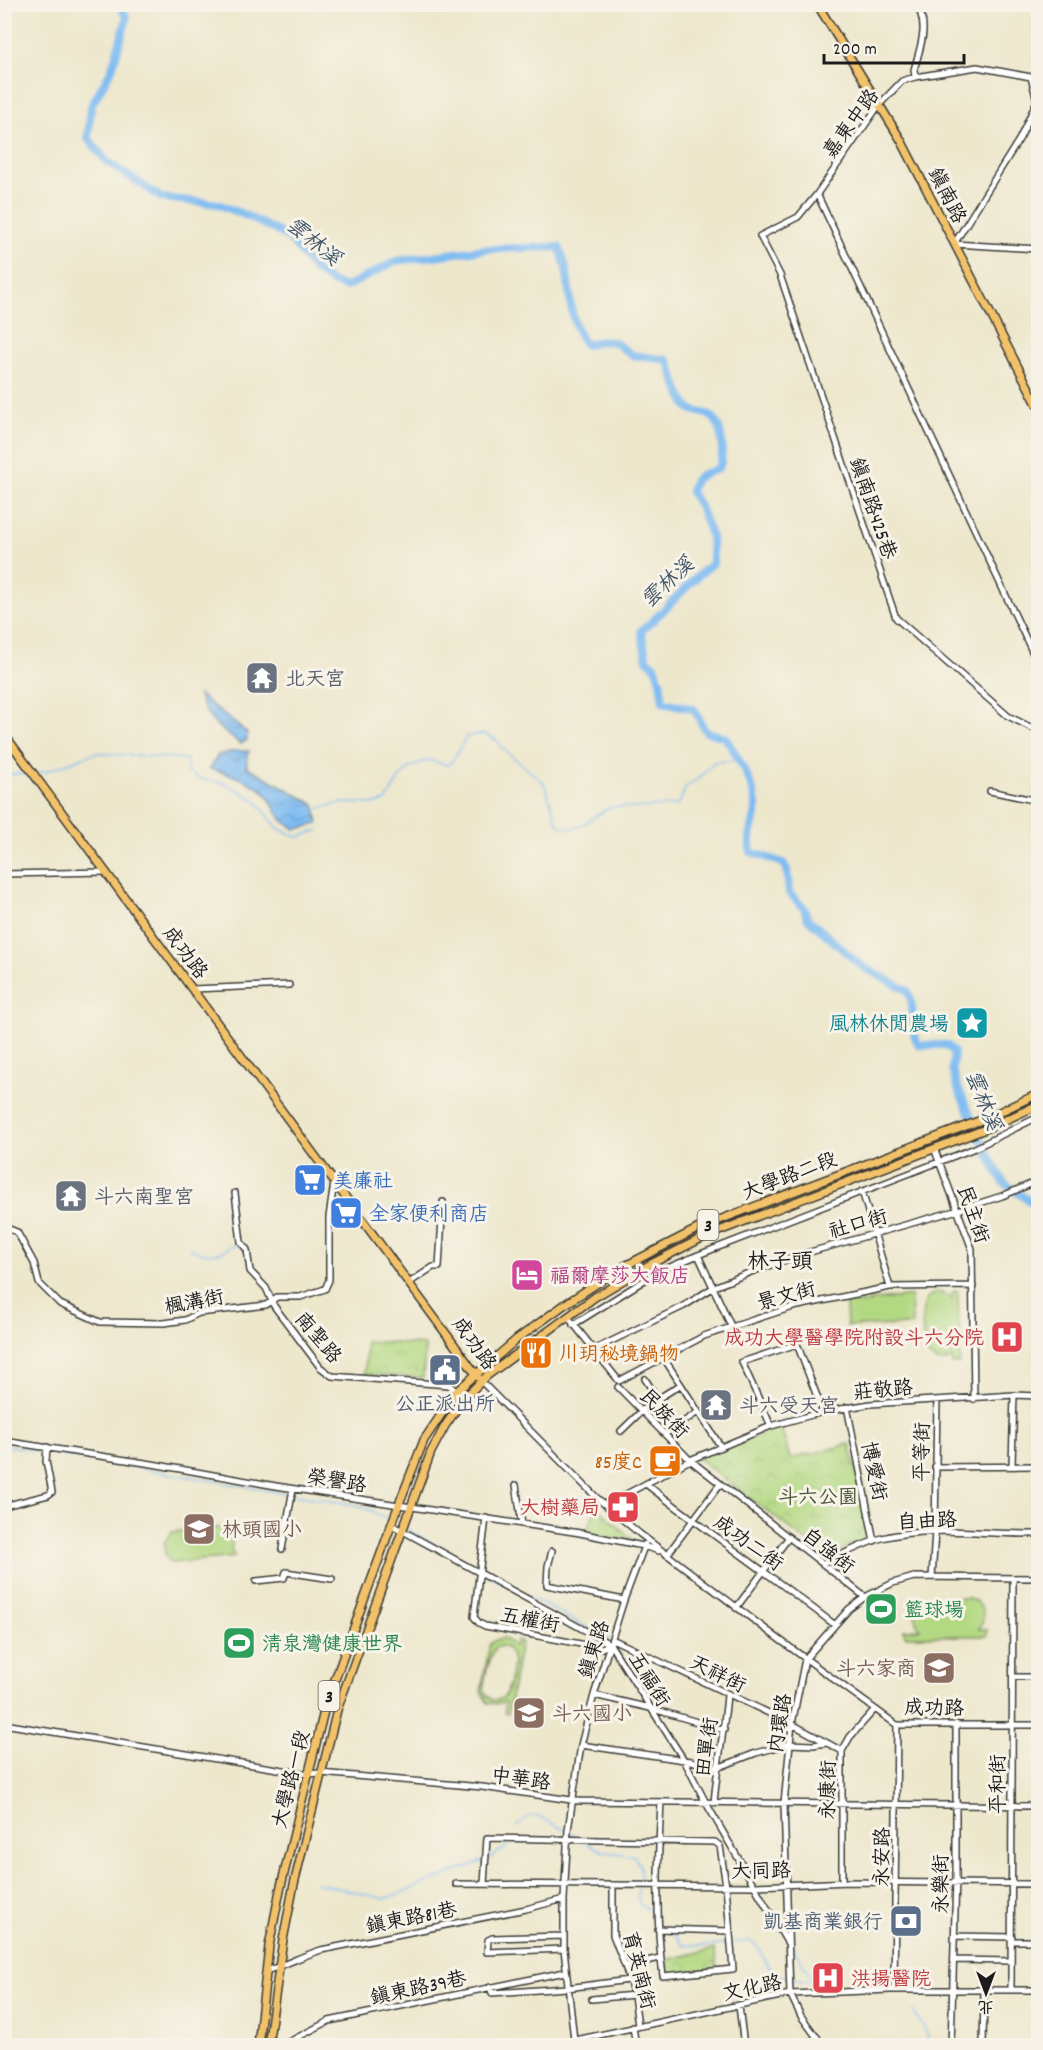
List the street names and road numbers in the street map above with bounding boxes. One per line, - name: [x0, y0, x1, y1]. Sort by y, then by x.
- street label: 嘉東中路: [818, 83, 888, 165]
- street label: 鎮南路: [919, 163, 972, 230]
- street label: 鎮南路425巷: [841, 454, 902, 565]
- street label: 成功路: [154, 921, 213, 987]
- street label: 大學路二段: [738, 1147, 842, 1209]
- street label: 民主街: [948, 1182, 994, 1248]
- street label: 社口街: [826, 1204, 892, 1248]
- road number: 3: [698, 1210, 718, 1240]
- street label: 景文街: [754, 1277, 819, 1319]
- street label: 楓溝街: [162, 1284, 227, 1323]
- street label: 南聖路: [287, 1307, 347, 1372]
- street label: 成功路: [444, 1312, 502, 1378]
- street label: 莊敬路: [852, 1375, 915, 1409]
- street label: 民族街: [632, 1384, 694, 1446]
- street label: 平等街: [909, 1422, 939, 1482]
- street label: 博愛街: [852, 1439, 892, 1504]
- street label: 榮譽路: [305, 1464, 369, 1502]
- street label: 自由路: [896, 1507, 959, 1539]
- street label: 成功二街: [707, 1510, 788, 1579]
- street label: 自強街: [795, 1523, 859, 1582]
- street label: 五權街: [497, 1602, 562, 1641]
- street label: 鎮東路: [573, 1616, 619, 1683]
- street label: 五福街: [620, 1648, 675, 1713]
- street label: 天祥街: [684, 1650, 750, 1701]
- road number: 3: [318, 1681, 340, 1711]
- street label: 內環路: [763, 1691, 801, 1755]
- street label: 成功路: [904, 1695, 965, 1725]
- street label: 田單街: [691, 1716, 727, 1779]
- street label: 大學路一段: [267, 1728, 319, 1832]
- street label: 平和街: [986, 1754, 1014, 1814]
- street label: 永康街: [815, 1760, 845, 1820]
- street label: 中華路: [489, 1763, 553, 1799]
- street label: 永安路: [869, 1826, 899, 1887]
- street label: 永樂街: [929, 1854, 957, 1914]
- street label: 大同路: [731, 1858, 792, 1888]
- street label: 鎮東路81巷: [364, 1897, 461, 1943]
- street label: 育英南街: [614, 1929, 660, 2013]
- street label: 鎮東路39巷: [368, 1966, 470, 2014]
- street label: 文化路: [720, 1970, 786, 2010]

